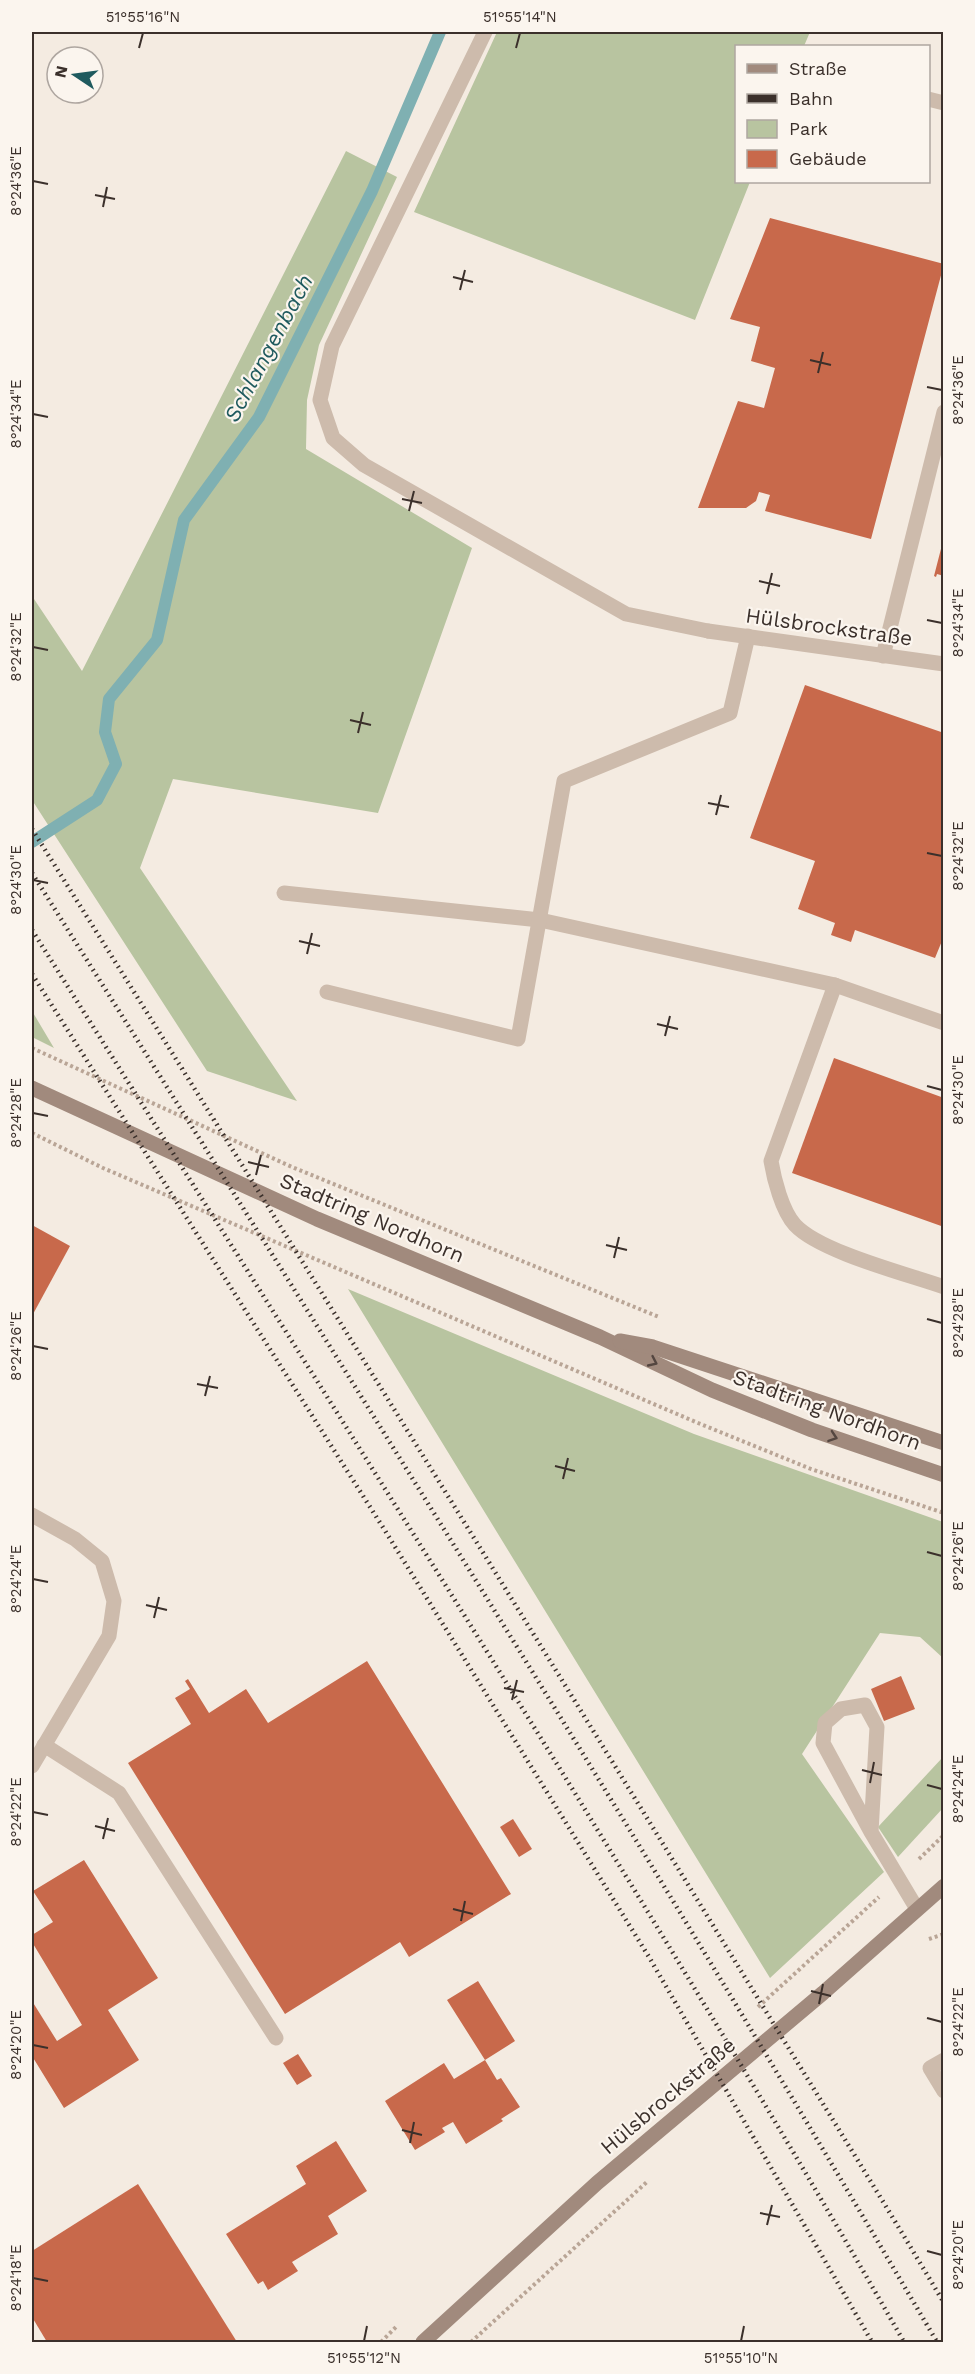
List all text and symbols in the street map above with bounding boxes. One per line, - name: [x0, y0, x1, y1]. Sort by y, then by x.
- text: 51°55'16"N: [106, 8, 180, 26]
- text: 51°55'14"N: [483, 8, 557, 26]
- north arrow: [45, 45, 105, 105]
- legend: [735, 45, 930, 183]
- text: Straße: [789, 58, 847, 79]
- text: N: [50, 64, 71, 80]
- text: Bahn: [789, 88, 833, 109]
- text: Park: [789, 118, 828, 139]
- text: 8°24'36"E: [7, 146, 25, 216]
- text: Gebäude: [789, 148, 867, 169]
- water label: Schlangenbach: [219, 270, 318, 426]
- text: 8°24'36"E: [949, 355, 967, 425]
- text: 8°24'34"E: [7, 379, 25, 449]
- text: 8°24'34"E: [949, 588, 967, 658]
- street label: Hülsbrockstraße: [744, 602, 914, 651]
- text: 8°24'32"E: [7, 612, 25, 682]
- text: 8°24'32"E: [949, 821, 967, 891]
- text: 8°24'30"E: [7, 845, 25, 915]
- text: 8°24'30"E: [949, 1055, 967, 1125]
- text: 8°24'28"E: [7, 1078, 25, 1148]
- street label: Stadtring Nordhorn: [276, 1167, 468, 1268]
- text: 8°24'28"E: [949, 1288, 967, 1358]
- text: 8°24'26"E: [7, 1311, 25, 1381]
- one-way arrow: [646, 1354, 657, 1366]
- street label: Stadtring Nordhorn: [730, 1364, 924, 1455]
- one-way arrow: [827, 1429, 838, 1442]
- text: 8°24'26"E: [949, 1521, 967, 1591]
- text: 8°24'24"E: [7, 1545, 25, 1613]
- text: 8°24'24"E: [949, 1755, 967, 1823]
- text: 8°24'22"E: [7, 1777, 25, 1847]
- text: 8°24'22"E: [949, 1987, 967, 2057]
- text: 8°24'20"E: [7, 2010, 25, 2080]
- street label: Hülsbrockstraße: [595, 2032, 740, 2159]
- text: 8°24'20"E: [949, 2220, 967, 2290]
- text: 8°24'18"E: [7, 2244, 25, 2312]
- text: 51°55'12"N: [327, 2349, 401, 2367]
- text: 51°55'10"N: [704, 2349, 778, 2367]

